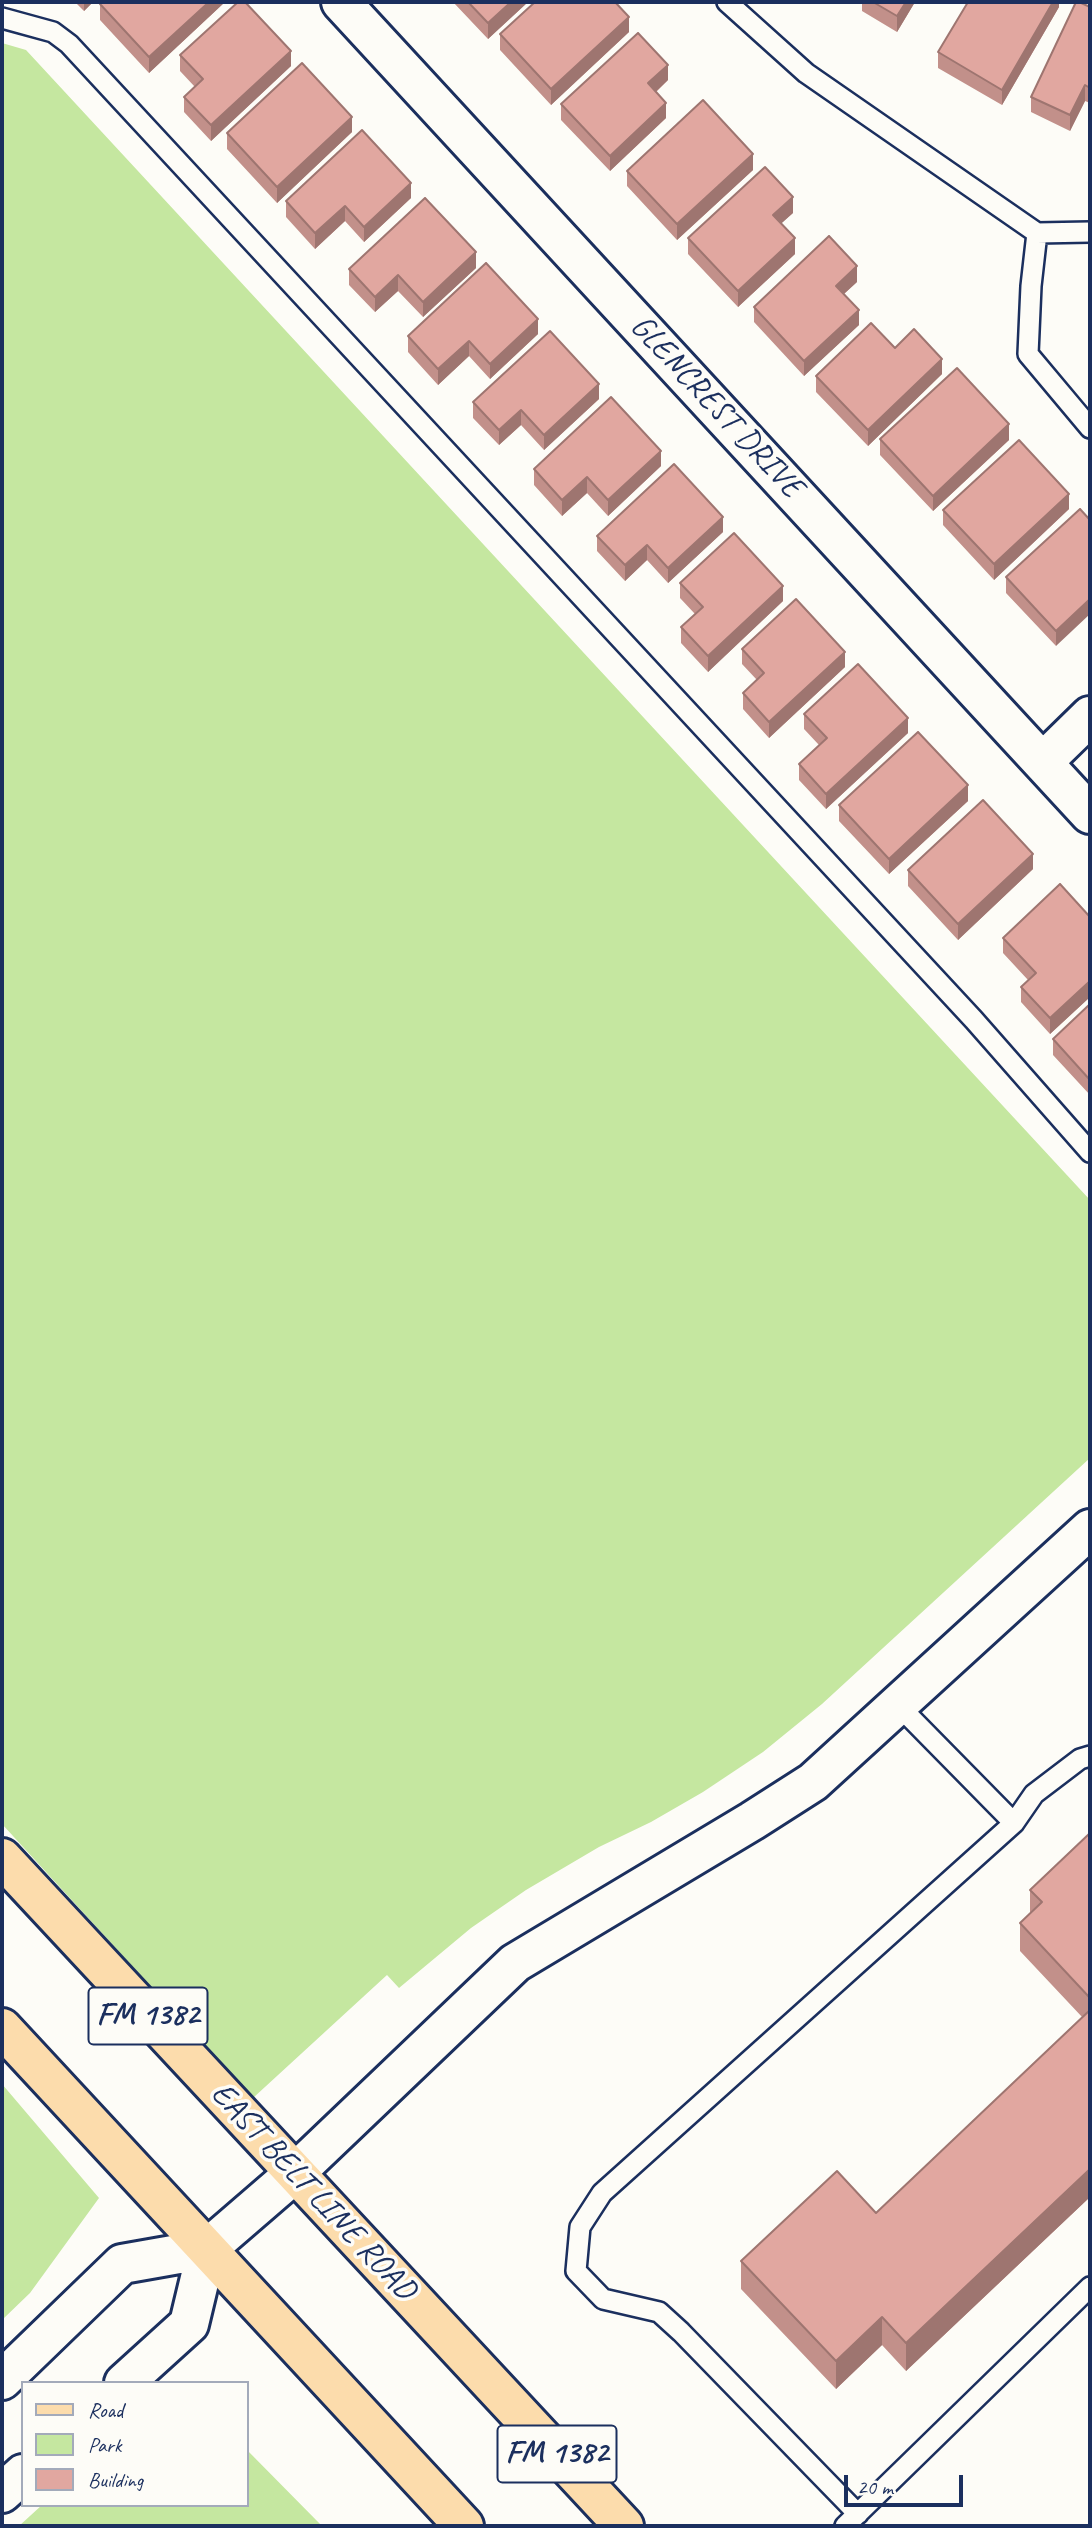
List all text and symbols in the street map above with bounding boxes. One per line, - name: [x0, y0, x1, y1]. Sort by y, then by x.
- street label: GLENCREST DRIVE: [621, 307, 811, 507]
- road number: FM 1382: [88, 1988, 208, 2044]
- street label: EAST BELT LINE ROAD: [202, 2075, 424, 2309]
- legend: [21, 2381, 248, 2507]
- text: Road: [88, 2397, 123, 2423]
- road number: FM 1382: [498, 2426, 616, 2482]
- text: Park: [88, 2432, 121, 2458]
- scale bar: [847, 2462, 966, 2506]
- text: Building: [88, 2467, 143, 2493]
- text: 20 m: [857, 2474, 893, 2500]

